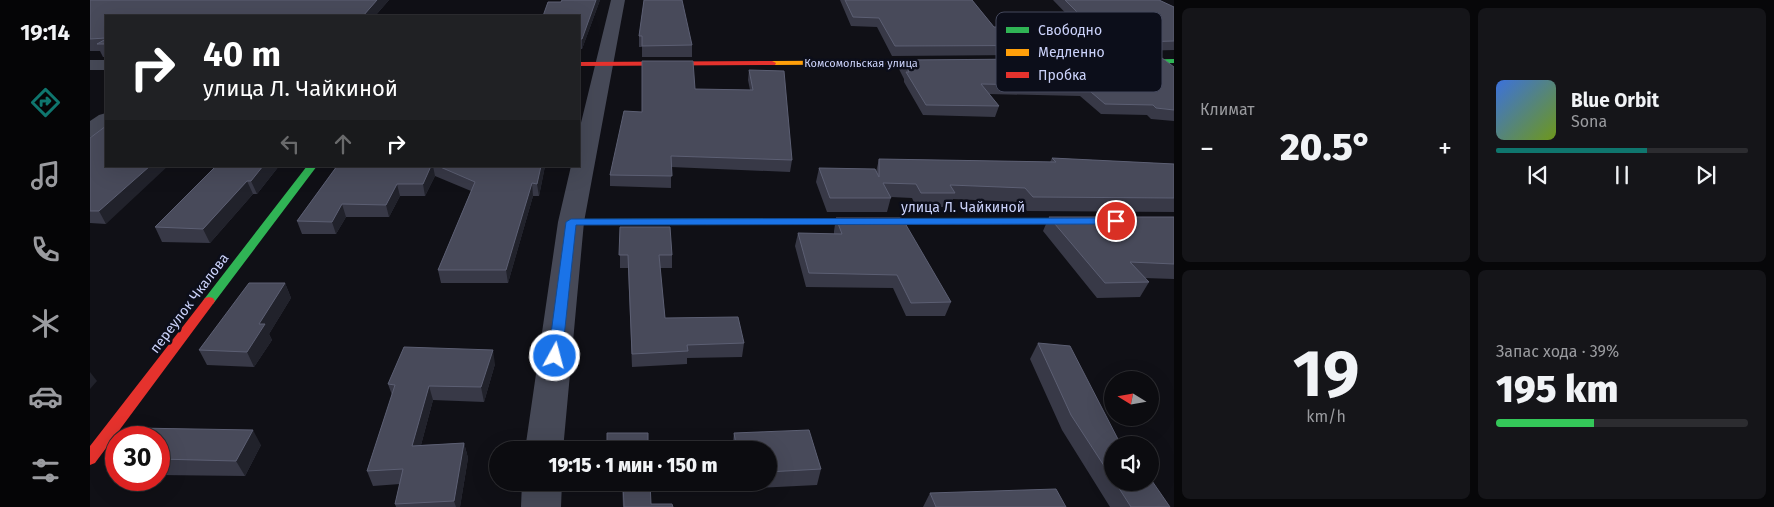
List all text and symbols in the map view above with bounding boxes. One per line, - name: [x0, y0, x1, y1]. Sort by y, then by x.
- legend: [996, 12, 1162, 92]
- text: 19:14: [20, 19, 70, 46]
- text: Свободно: [1038, 22, 1102, 39]
- text: 40 m: [203, 33, 281, 75]
- icon: right: [120, 35, 185, 100]
- text: Медленно: [1038, 44, 1105, 61]
- street label: Комсомольская улица: [804, 57, 918, 70]
- text: Пробка: [1038, 67, 1087, 84]
- text: улица Л. Чайкиной: [203, 75, 398, 102]
- icon: directions: [28, 85, 63, 120]
- text: Blue Orbit: [1571, 89, 1659, 112]
- text: Климат: [1200, 100, 1255, 119]
- text: Sona: [1571, 112, 1607, 131]
- text: 20.5°: [1280, 124, 1372, 170]
- icon: left: [276, 130, 304, 158]
- icon: ahead: [329, 130, 357, 158]
- icon: right: [382, 130, 410, 158]
- text: −: [1200, 132, 1214, 165]
- text: +: [1438, 132, 1452, 165]
- icon: music: [28, 158, 63, 193]
- icon: previous: [1524, 161, 1552, 189]
- icon: pause: [1608, 161, 1636, 189]
- icon: next: [1692, 161, 1720, 189]
- street label: улица Л. Чайкиной: [901, 199, 1025, 216]
- pin: [1095, 200, 1137, 242]
- icon: arrive: [1102, 207, 1130, 235]
- icon: phone: [28, 232, 63, 267]
- street label: переулок Чкалова: [146, 250, 232, 357]
- icon: climate: [28, 306, 63, 341]
- position arrow: [528, 329, 580, 381]
- text: 19: [1293, 335, 1359, 413]
- text: Запас хода · 39%: [1496, 342, 1619, 361]
- text: 195 km: [1496, 366, 1618, 412]
- north arrow: [1104, 371, 1159, 426]
- map controls: [1104, 371, 1159, 491]
- icon: car: [28, 379, 63, 414]
- text: km/h: [1306, 407, 1346, 426]
- speed limit sign: 30: [105, 426, 170, 491]
- button: sound: [1104, 436, 1159, 491]
- icon: filters: [28, 453, 63, 488]
- text: 19:15 · 1 мин · 150 m: [549, 454, 717, 477]

